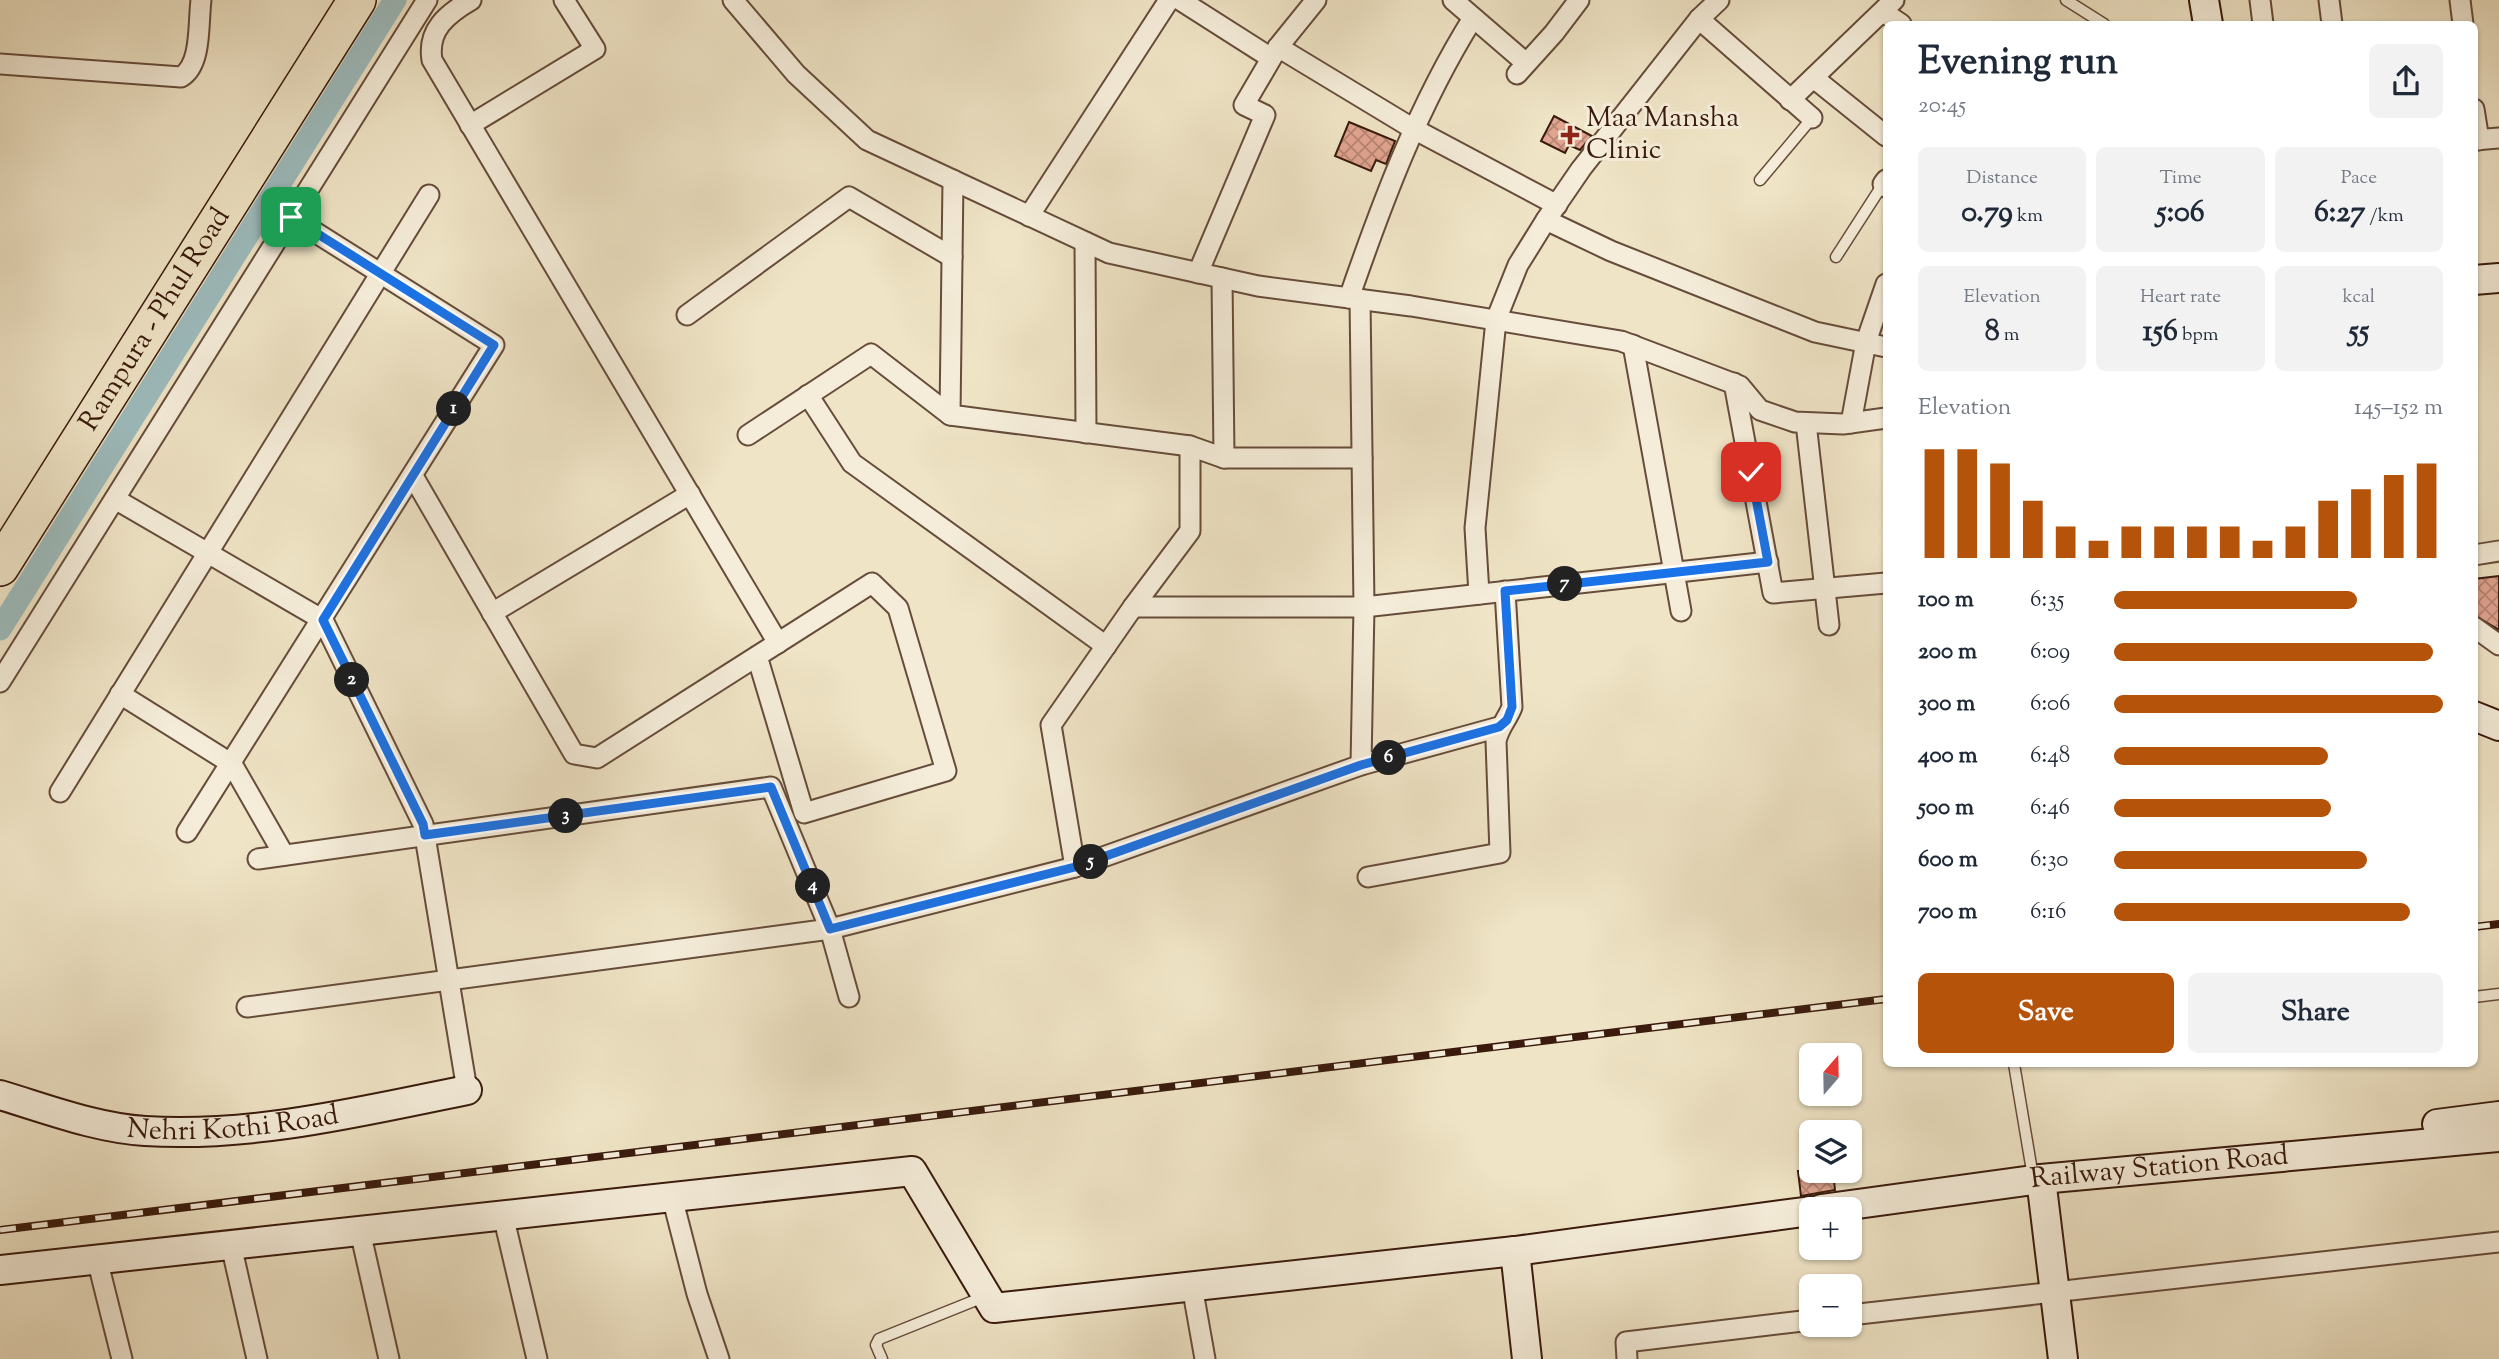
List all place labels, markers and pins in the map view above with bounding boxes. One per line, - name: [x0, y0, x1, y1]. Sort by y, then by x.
- place label: Maa Mansha Clinic: [1586, 99, 1739, 171]
- marker: Maa Mansha Clinic: [1560, 125, 1580, 145]
- pin: [261, 187, 321, 247]
- pin: 1: [436, 392, 472, 426]
- pin: [1721, 442, 1781, 502]
- pin: 7: [1548, 566, 1582, 602]
- pin: 2: [334, 662, 370, 698]
- pin: 6: [1372, 740, 1406, 776]
- pin: 3: [548, 798, 584, 834]
- pin: 5: [1074, 844, 1108, 880]
- pin: 4: [796, 868, 830, 903]

